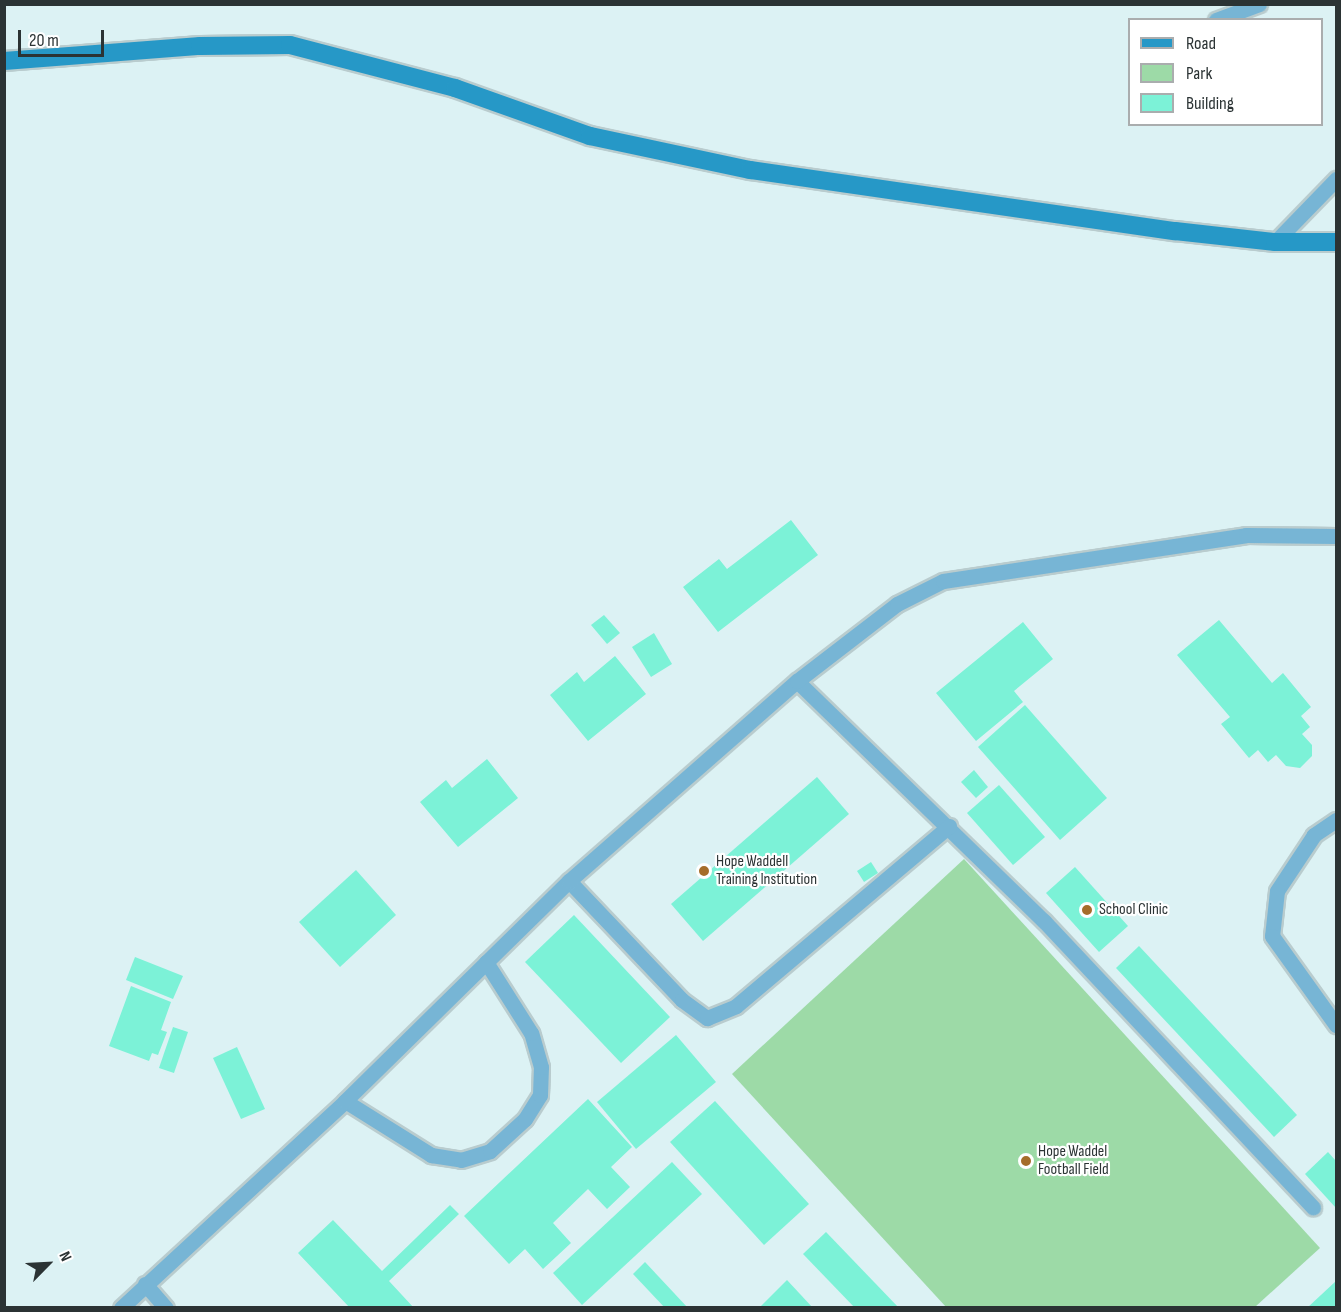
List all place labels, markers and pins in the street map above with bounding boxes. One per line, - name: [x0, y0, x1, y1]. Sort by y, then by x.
- place label: Hope Waddell Training Institution: [716, 852, 817, 890]
- marker: Hope Waddell Training Institution: [697, 864, 711, 878]
- place label: School Clinic: [1099, 900, 1168, 920]
- marker: School Clinic: [1080, 903, 1094, 917]
- place label: Hope Waddel Football Field: [1038, 1142, 1109, 1180]
- marker: Hope Waddel Football Field: [1019, 1154, 1033, 1168]

